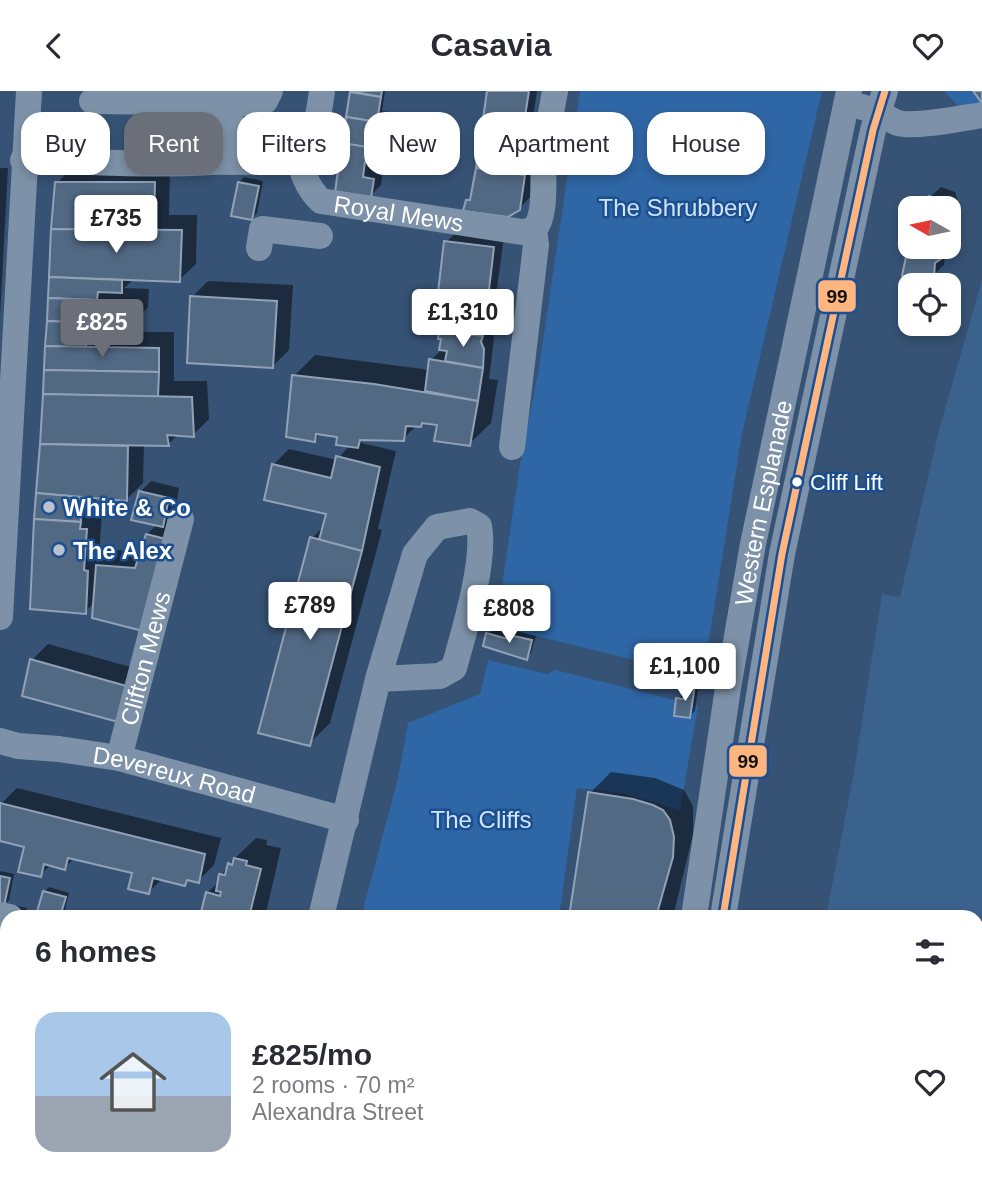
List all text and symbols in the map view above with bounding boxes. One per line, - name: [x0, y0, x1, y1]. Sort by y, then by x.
- icon: back: [35, 27, 73, 65]
- text: Casavia: [431, 27, 551, 63]
- icon: heart: [909, 27, 947, 65]
- chip: Buy: [21, 112, 110, 175]
- chip: Rent: [124, 112, 223, 175]
- chip: Filters: [237, 112, 350, 175]
- chip: New: [364, 112, 460, 175]
- chip: Apartment: [474, 112, 633, 175]
- chip: House: [647, 112, 765, 175]
- street label: Royal Mews: [332, 190, 465, 236]
- park label: The Shrubbery: [599, 194, 757, 221]
- pin: £735: [75, 195, 157, 255]
- north arrow: [898, 196, 961, 259]
- map controls: [898, 196, 961, 336]
- text: £735: [90, 205, 142, 231]
- button: locate: [898, 273, 961, 336]
- line badge: 99: [817, 279, 857, 313]
- text: 99: [826, 286, 848, 307]
- pin: £1,310: [406, 289, 520, 349]
- pin: £825: [61, 299, 143, 359]
- text: £1,310: [428, 299, 498, 325]
- text: £825: [76, 309, 128, 335]
- street label: Western Esplanade: [729, 397, 797, 608]
- place label: Cliff Lift: [810, 470, 883, 495]
- marker: Cliff Lift: [790, 475, 804, 489]
- place label: White & Co: [63, 494, 191, 521]
- marker: White & Co: [41, 499, 57, 515]
- place label: The Alex: [73, 537, 173, 564]
- marker: The Alex: [51, 542, 67, 558]
- pin: £789: [269, 582, 351, 642]
- pin: £808: [468, 585, 550, 645]
- street label: Clifton Mews: [115, 588, 175, 728]
- text: £789: [284, 592, 336, 618]
- text: £808: [483, 595, 535, 621]
- pin: £1,100: [628, 643, 742, 703]
- text: £1,100: [650, 653, 720, 679]
- street label: Devereux Road: [91, 741, 259, 808]
- line badge: 99: [728, 744, 768, 778]
- text: 99: [737, 751, 759, 772]
- park label: The Cliffs: [431, 806, 531, 833]
- icon: filters: [911, 933, 949, 971]
- text: 6 homes: [35, 935, 157, 968]
- text: £825/mo: [252, 1038, 372, 1071]
- icon: home: [91, 1040, 175, 1124]
- icon: heart: [911, 1063, 949, 1101]
- text: 2 rooms · 70 m²: [252, 1072, 414, 1098]
- text: Alexandra Street: [252, 1099, 423, 1125]

